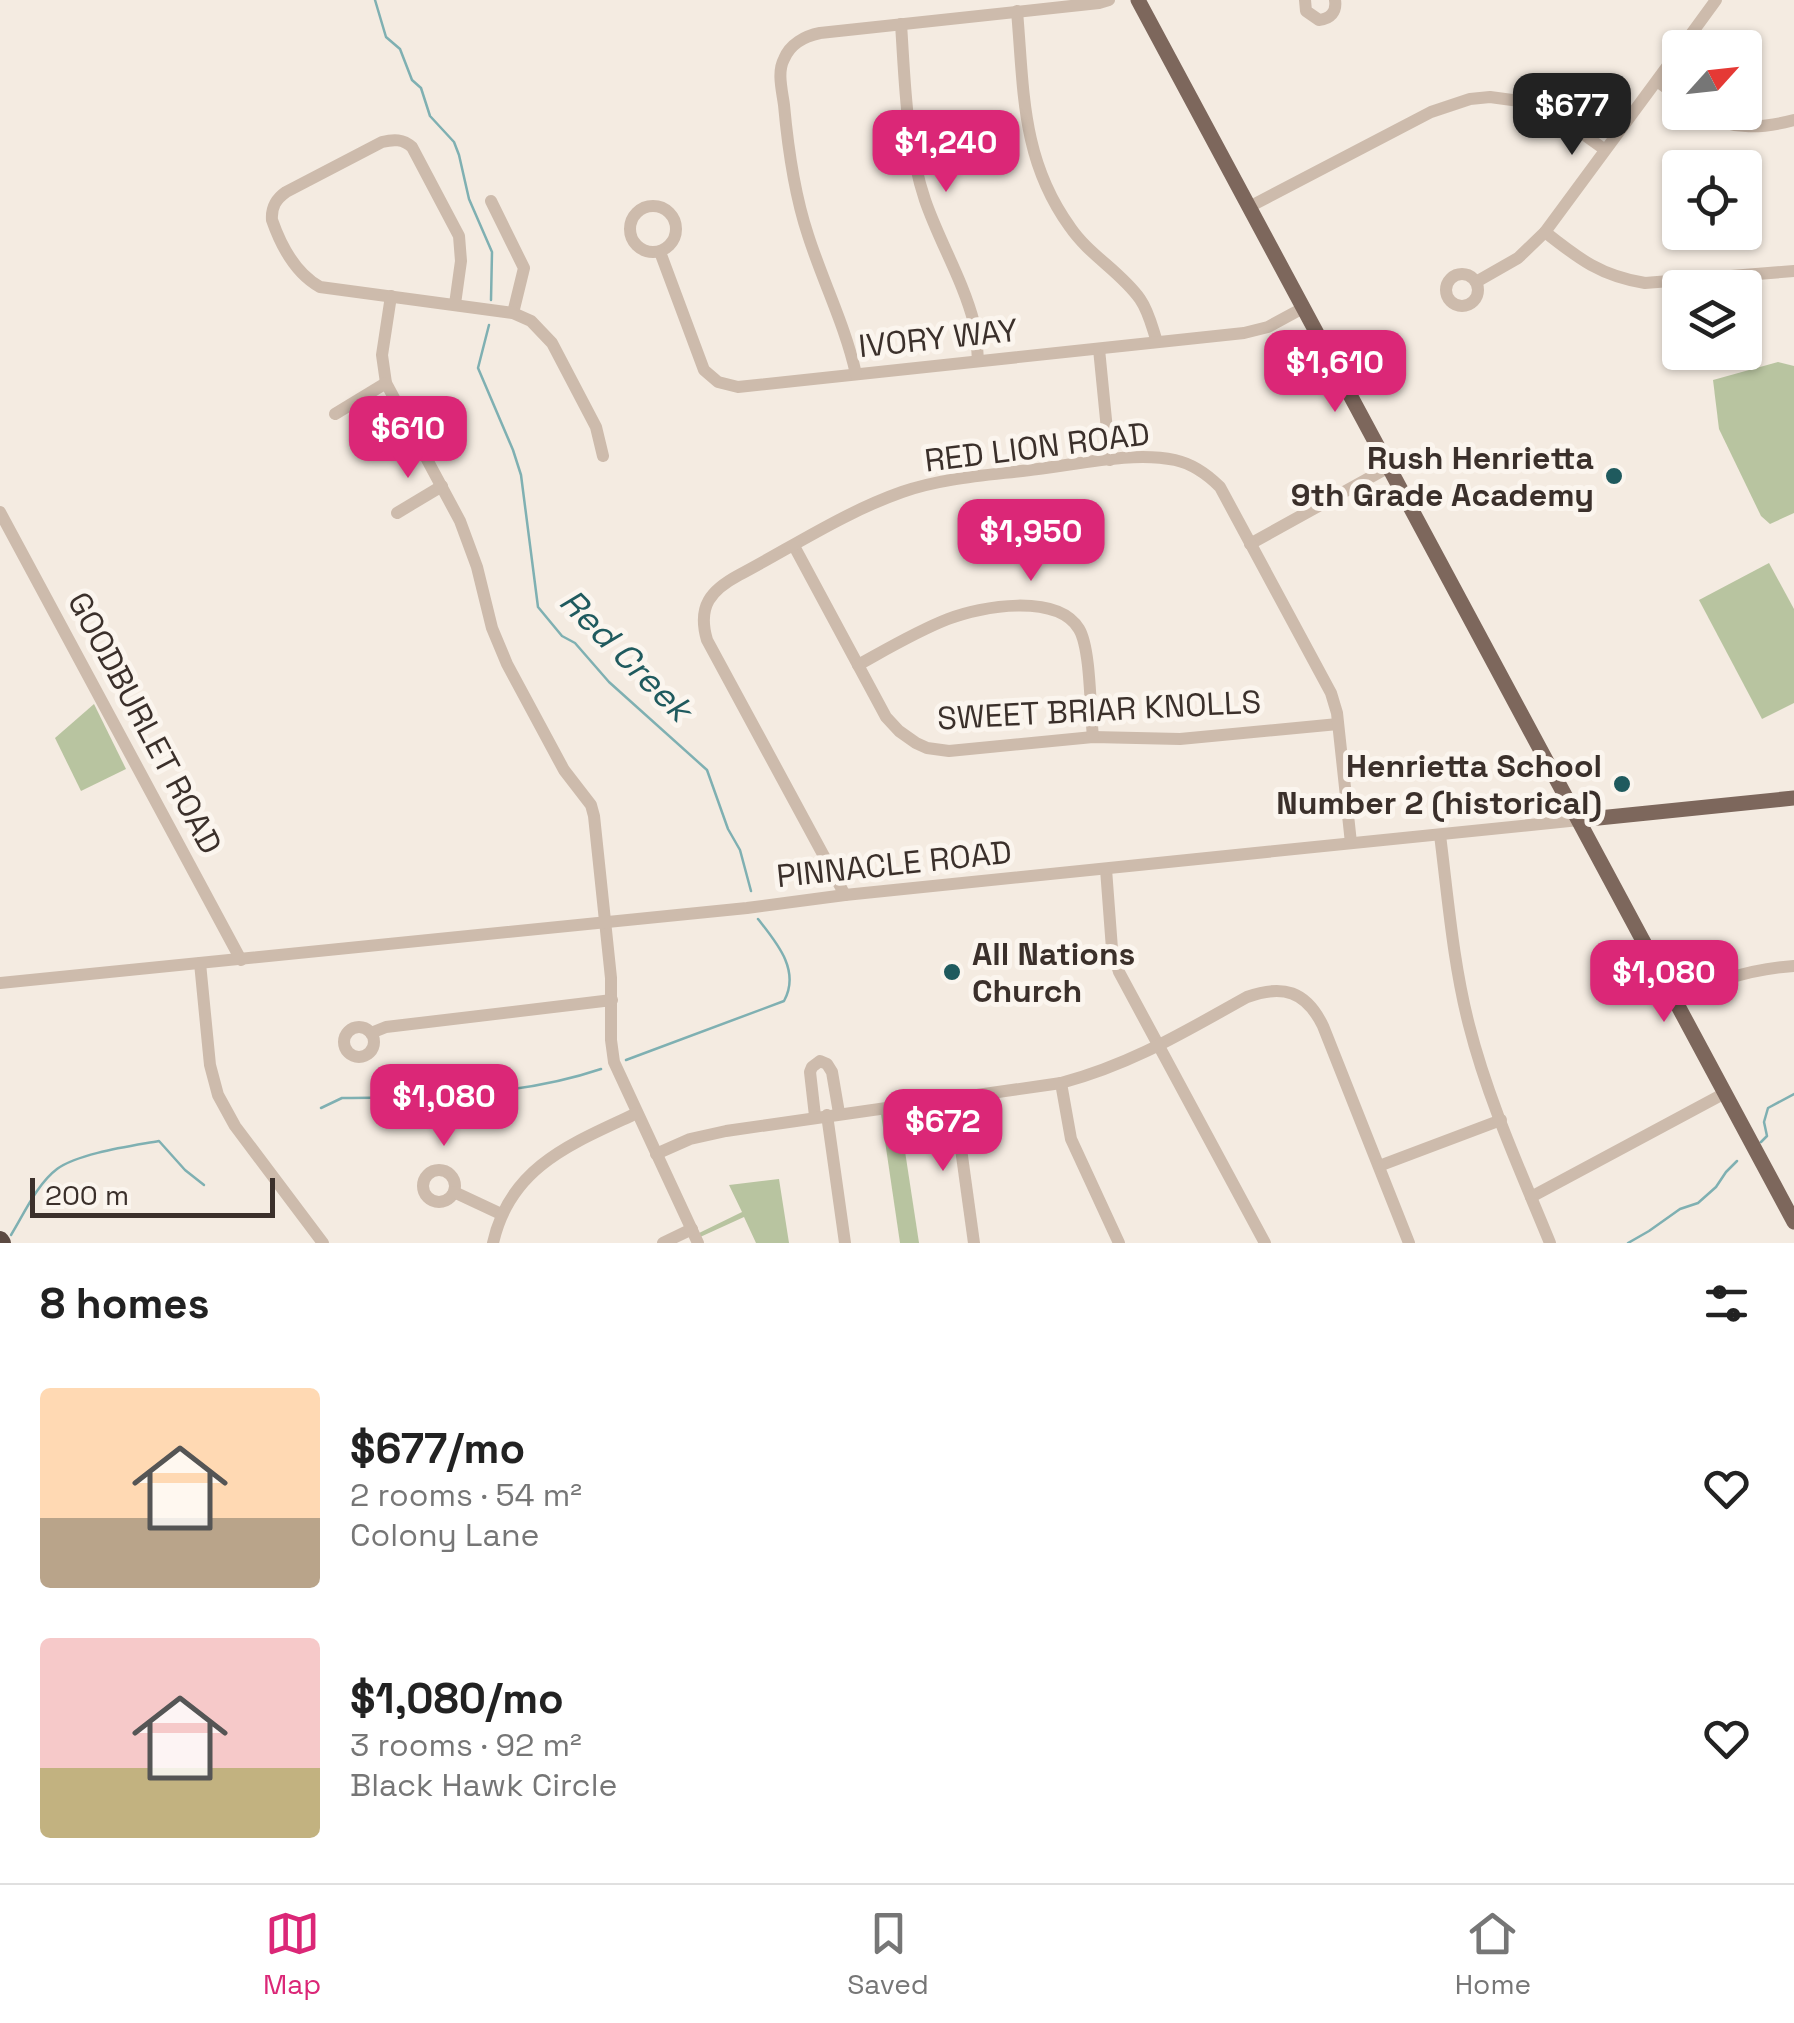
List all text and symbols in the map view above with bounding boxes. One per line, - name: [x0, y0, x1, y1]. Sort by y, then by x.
- north arrow: [1662, 30, 1762, 130]
- map controls: [1662, 30, 1762, 370]
- pin: $677: [1513, 73, 1631, 158]
- text: $677: [1535, 85, 1609, 125]
- pin: $1,240: [865, 110, 1027, 195]
- text: $1,240: [895, 122, 997, 162]
- button: locate: [1662, 150, 1762, 250]
- button: layers: [1662, 270, 1762, 370]
- street label: IVORY WAY: [856, 310, 1020, 366]
- pin: $1,610: [1254, 330, 1416, 415]
- text: $1,610: [1286, 342, 1384, 382]
- pin: $610: [349, 396, 467, 481]
- text: $610: [371, 408, 445, 448]
- street label: RED LION ROAD: [922, 413, 1152, 481]
- place label: Rush Henrietta 9th Grade Academy: [1291, 438, 1594, 515]
- marker: Rush Henrietta 9th Grade Academy: [1603, 465, 1625, 487]
- pin: $1,950: [950, 499, 1112, 584]
- text: $1,950: [980, 511, 1082, 551]
- water label: Red Creek: [550, 579, 704, 733]
- street label: GOODBURLET ROAD: [59, 585, 231, 861]
- street label: SWEET BRIAR KNOLLS: [936, 682, 1262, 738]
- place label: Henrietta School Number 2 (historical): [1276, 746, 1602, 823]
- marker: Henrietta School Number 2 (historical): [1611, 773, 1633, 795]
- street label: PINNACLE ROAD: [774, 832, 1014, 896]
- place label: All Nations Church: [972, 934, 1135, 1011]
- pin: $1,080: [1583, 940, 1745, 1025]
- text: $1,080: [1612, 952, 1716, 992]
- marker: All Nations Church: [941, 961, 963, 983]
- pin: $1,080: [363, 1064, 525, 1149]
- text: $1,080: [392, 1076, 496, 1116]
- pin: $672: [884, 1089, 1002, 1174]
- text: $672: [905, 1101, 981, 1141]
- scale bar: [30, 1173, 275, 1218]
- text: 200 m: [45, 1177, 129, 1213]
- icon: filters: [1699, 1276, 1754, 1331]
- text: 8 homes: [40, 1277, 210, 1330]
- text: $677/mo: [350, 1422, 525, 1475]
- icon: home: [120, 1428, 240, 1548]
- icon: heart: [1699, 1461, 1754, 1516]
- text: 2 rooms · 54 m²: [350, 1475, 582, 1515]
- text: Colony Lane: [350, 1515, 540, 1555]
- text: $1,080/mo: [350, 1672, 564, 1725]
- icon: home: [120, 1678, 240, 1798]
- icon: heart: [1699, 1711, 1754, 1766]
- text: 3 rooms · 92 m²: [350, 1725, 582, 1765]
- text: Black Hawk Circle: [350, 1765, 617, 1805]
- tab: Map: [263, 1906, 321, 2002]
- tab: Saved: [847, 1906, 929, 2002]
- tab: Home: [1455, 1906, 1531, 2002]

